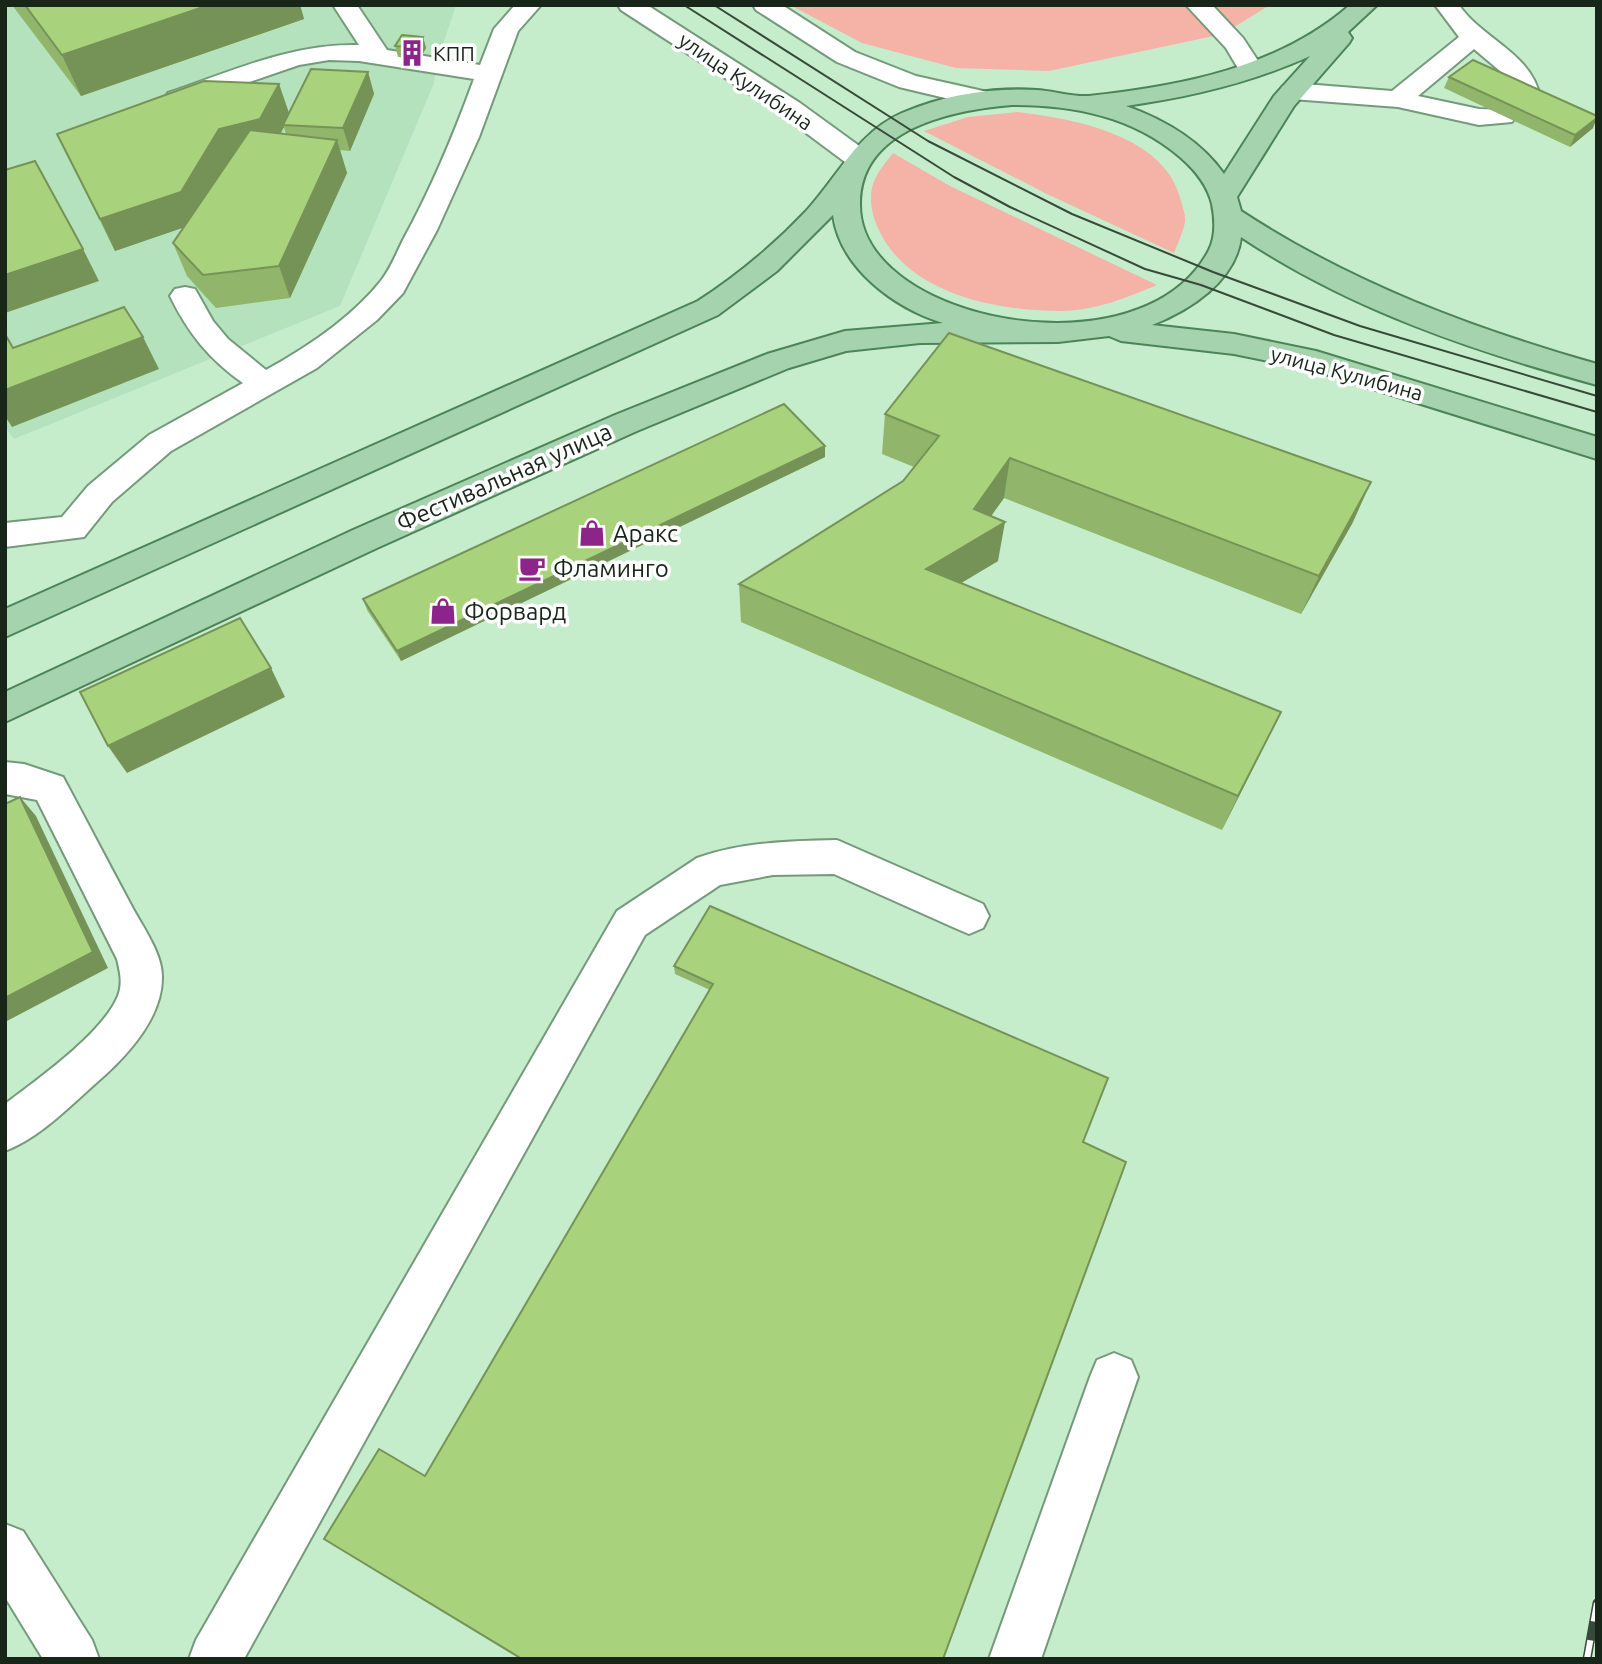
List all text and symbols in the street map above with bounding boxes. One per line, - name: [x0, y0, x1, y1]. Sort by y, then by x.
- street label: улица Кулибина: [674, 27, 818, 135]
- building icon: КПП: [397, 38, 427, 68]
- place label: КПП: [433, 41, 475, 65]
- street label: улица Кулибина: [1268, 341, 1426, 405]
- street label: Фестивальная улица: [392, 417, 616, 537]
- shop icon: Аракс: [577, 518, 607, 548]
- place label: Аракс: [613, 520, 678, 547]
- cafe icon: Фламинго: [517, 553, 547, 583]
- place label: Фламинго: [553, 555, 669, 582]
- shop icon: Форвард: [428, 596, 458, 626]
- place label: Форвард: [464, 598, 566, 625]

